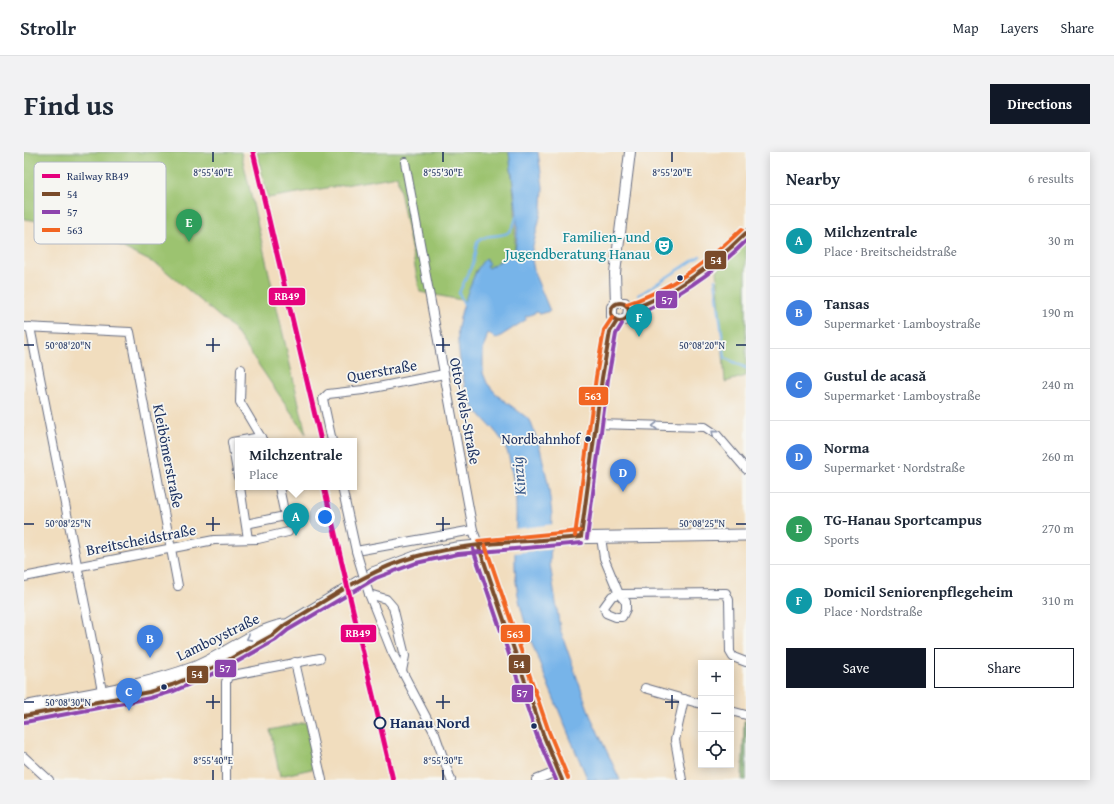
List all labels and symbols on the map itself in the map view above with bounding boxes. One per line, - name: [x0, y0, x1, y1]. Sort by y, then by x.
- legend: [34, 162, 166, 244]
- text: 8°55'40"E: [193, 165, 233, 180]
- text: 8°55'30"E: [423, 165, 463, 180]
- text: 8°55'20"E: [652, 165, 692, 180]
- text: Railway RB49: [67, 168, 129, 184]
- text: 54: [67, 186, 78, 202]
- text: 57: [67, 204, 78, 220]
- pin: E: [176, 209, 202, 242]
- text: 563: [67, 222, 83, 238]
- place label: Familien- und Jugendberatung Hanau: [503, 226, 651, 264]
- theatre icon: Familien- und Jugendberatung Hanau: [653, 235, 675, 257]
- line badge: 54: [704, 250, 727, 270]
- text: 54: [710, 252, 722, 268]
- unlabelled marker: [675, 273, 685, 283]
- line badge: RB49: [268, 287, 306, 306]
- text: RB49: [274, 288, 300, 304]
- line badge: 57: [655, 290, 678, 309]
- text: 57: [661, 292, 673, 308]
- pin: F: [626, 304, 652, 337]
- text: 50°08'20"N: [45, 338, 91, 353]
- text: 50°08'20"N: [679, 338, 725, 353]
- street label: Querstraße: [345, 354, 419, 387]
- street label: Otto-Wels-Straße: [445, 356, 486, 466]
- line badge: 563: [578, 386, 609, 406]
- text: 563: [584, 388, 602, 404]
- street label: Kleibömerstraße: [148, 402, 189, 510]
- one-way arrow: [652, 422, 658, 430]
- place label: Nordbahnhof: [502, 429, 582, 449]
- one-way arrow: [711, 431, 719, 438]
- marker: Nordbahnhof: [583, 434, 593, 444]
- water label: Kinzig: [504, 455, 532, 497]
- pin: D: [610, 459, 636, 492]
- pin: A: [283, 503, 309, 536]
- your location: [315, 507, 335, 527]
- text: 50°08'25"N: [45, 516, 91, 531]
- text: 50°08'25"N: [679, 516, 725, 531]
- street label: Breitscheidstraße: [84, 519, 198, 560]
- street label: Lamboystraße: [173, 607, 263, 666]
- line badge: RB49: [340, 624, 377, 643]
- line badge: 563: [500, 624, 531, 643]
- pin: B: [137, 625, 163, 658]
- text: RB49: [345, 625, 371, 641]
- text: 563: [506, 626, 524, 642]
- one-way arrow: [245, 634, 253, 641]
- line badge: 54: [508, 654, 531, 674]
- text: 54: [513, 656, 525, 672]
- line badge: 57: [214, 659, 237, 678]
- text: 57: [219, 660, 231, 676]
- line badge: 54: [186, 665, 209, 684]
- text: 54: [191, 666, 203, 682]
- pin: C: [116, 678, 142, 711]
- unlabelled marker: [159, 682, 169, 692]
- line badge: 57: [511, 684, 534, 703]
- text: 57: [516, 685, 528, 701]
- text: 50°08'30"N: [45, 695, 91, 710]
- place label: Hanau Nord: [390, 712, 470, 733]
- marker: Hanau Nord: [373, 716, 387, 730]
- unlabelled marker: [529, 721, 539, 731]
- text: 8°55'40"E: [193, 753, 233, 768]
- text: 8°55'30"E: [423, 753, 463, 768]

